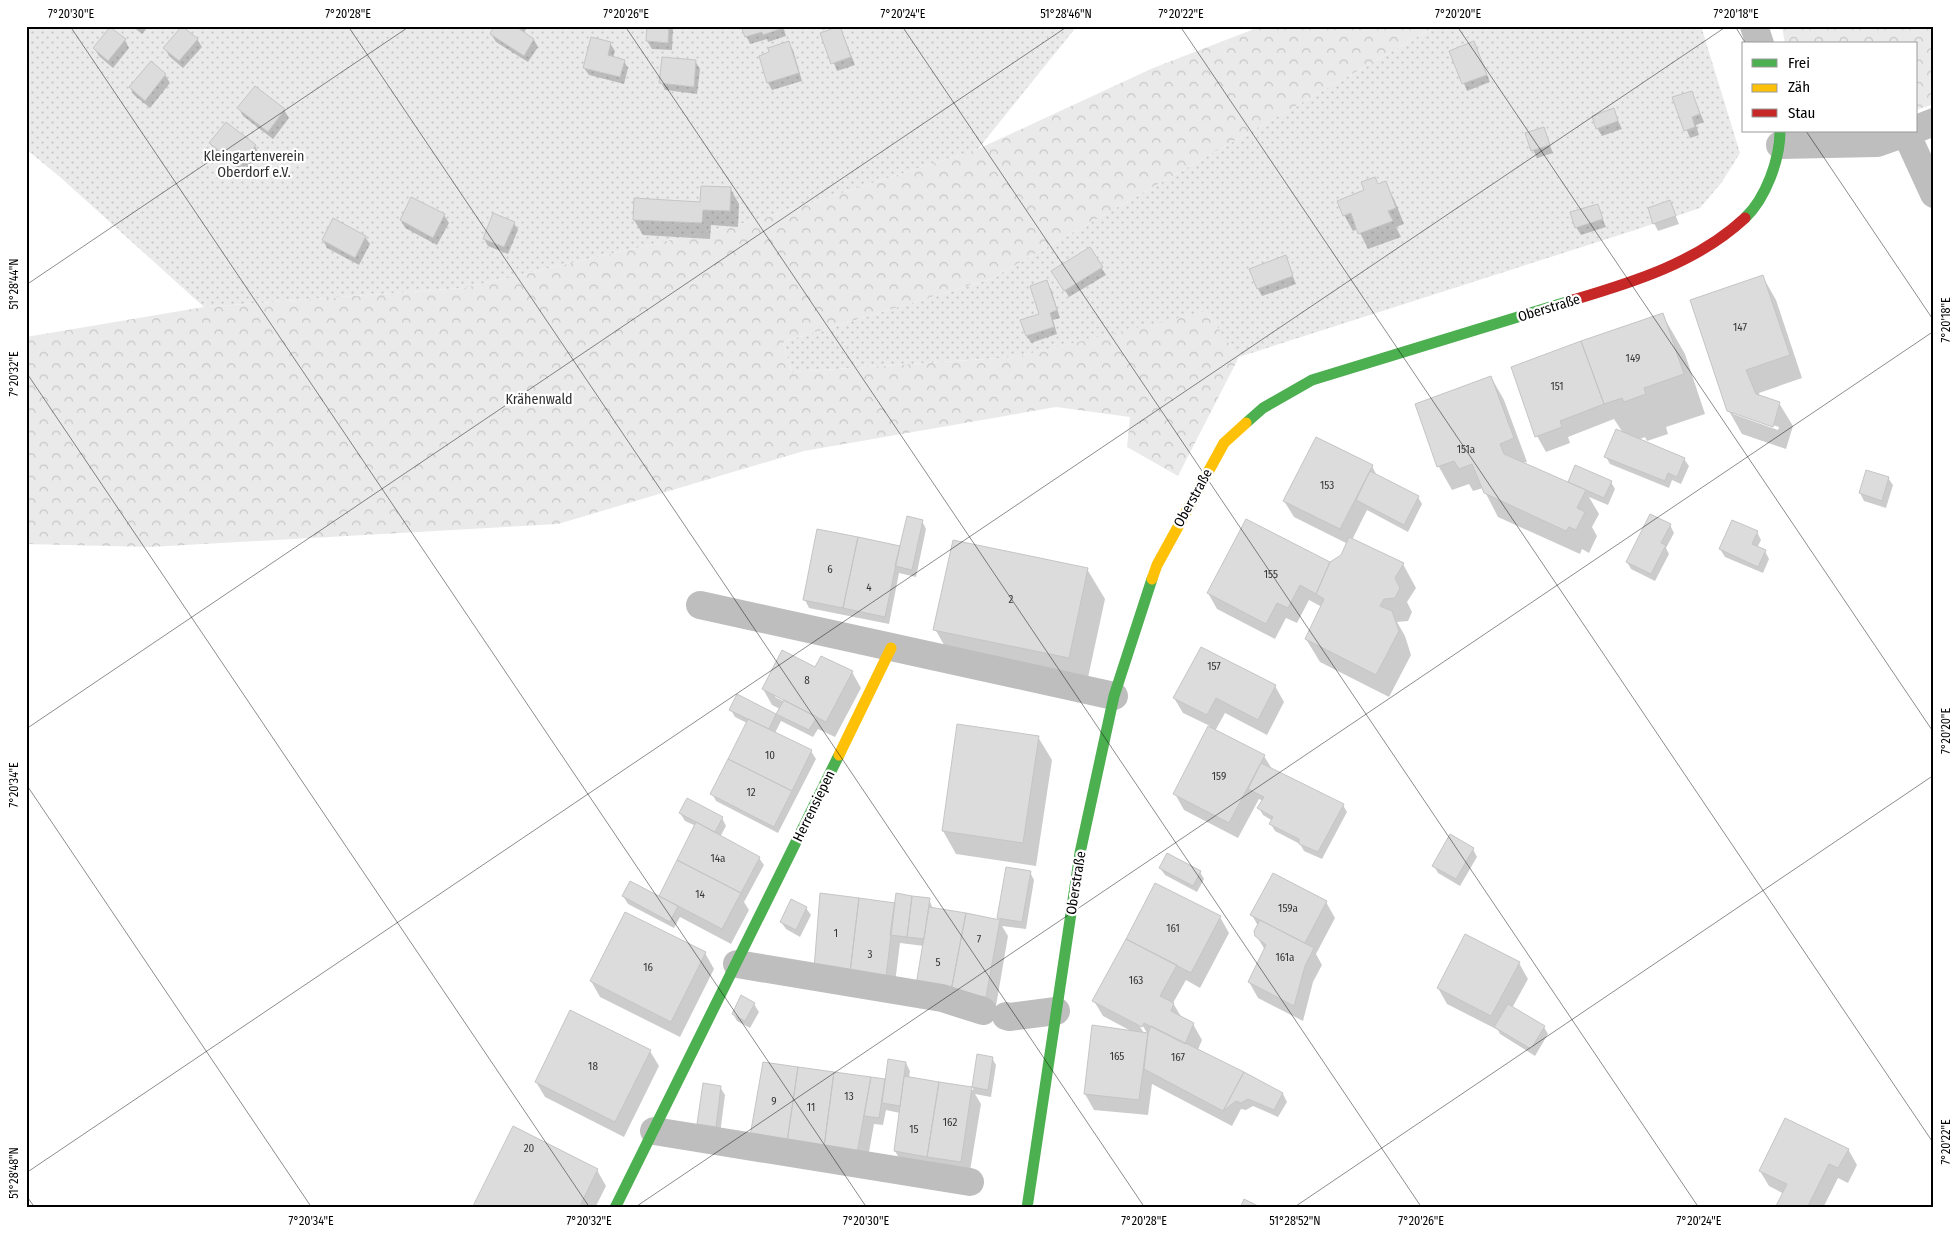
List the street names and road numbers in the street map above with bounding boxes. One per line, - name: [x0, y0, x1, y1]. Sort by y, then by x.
- street label: Oberstraße: [1516, 290, 1582, 326]
- street label: Oberstraße: [1170, 466, 1216, 530]
- street label: Herrensiepen: [789, 768, 839, 844]
- street label: Oberstraße: [1063, 850, 1089, 916]

